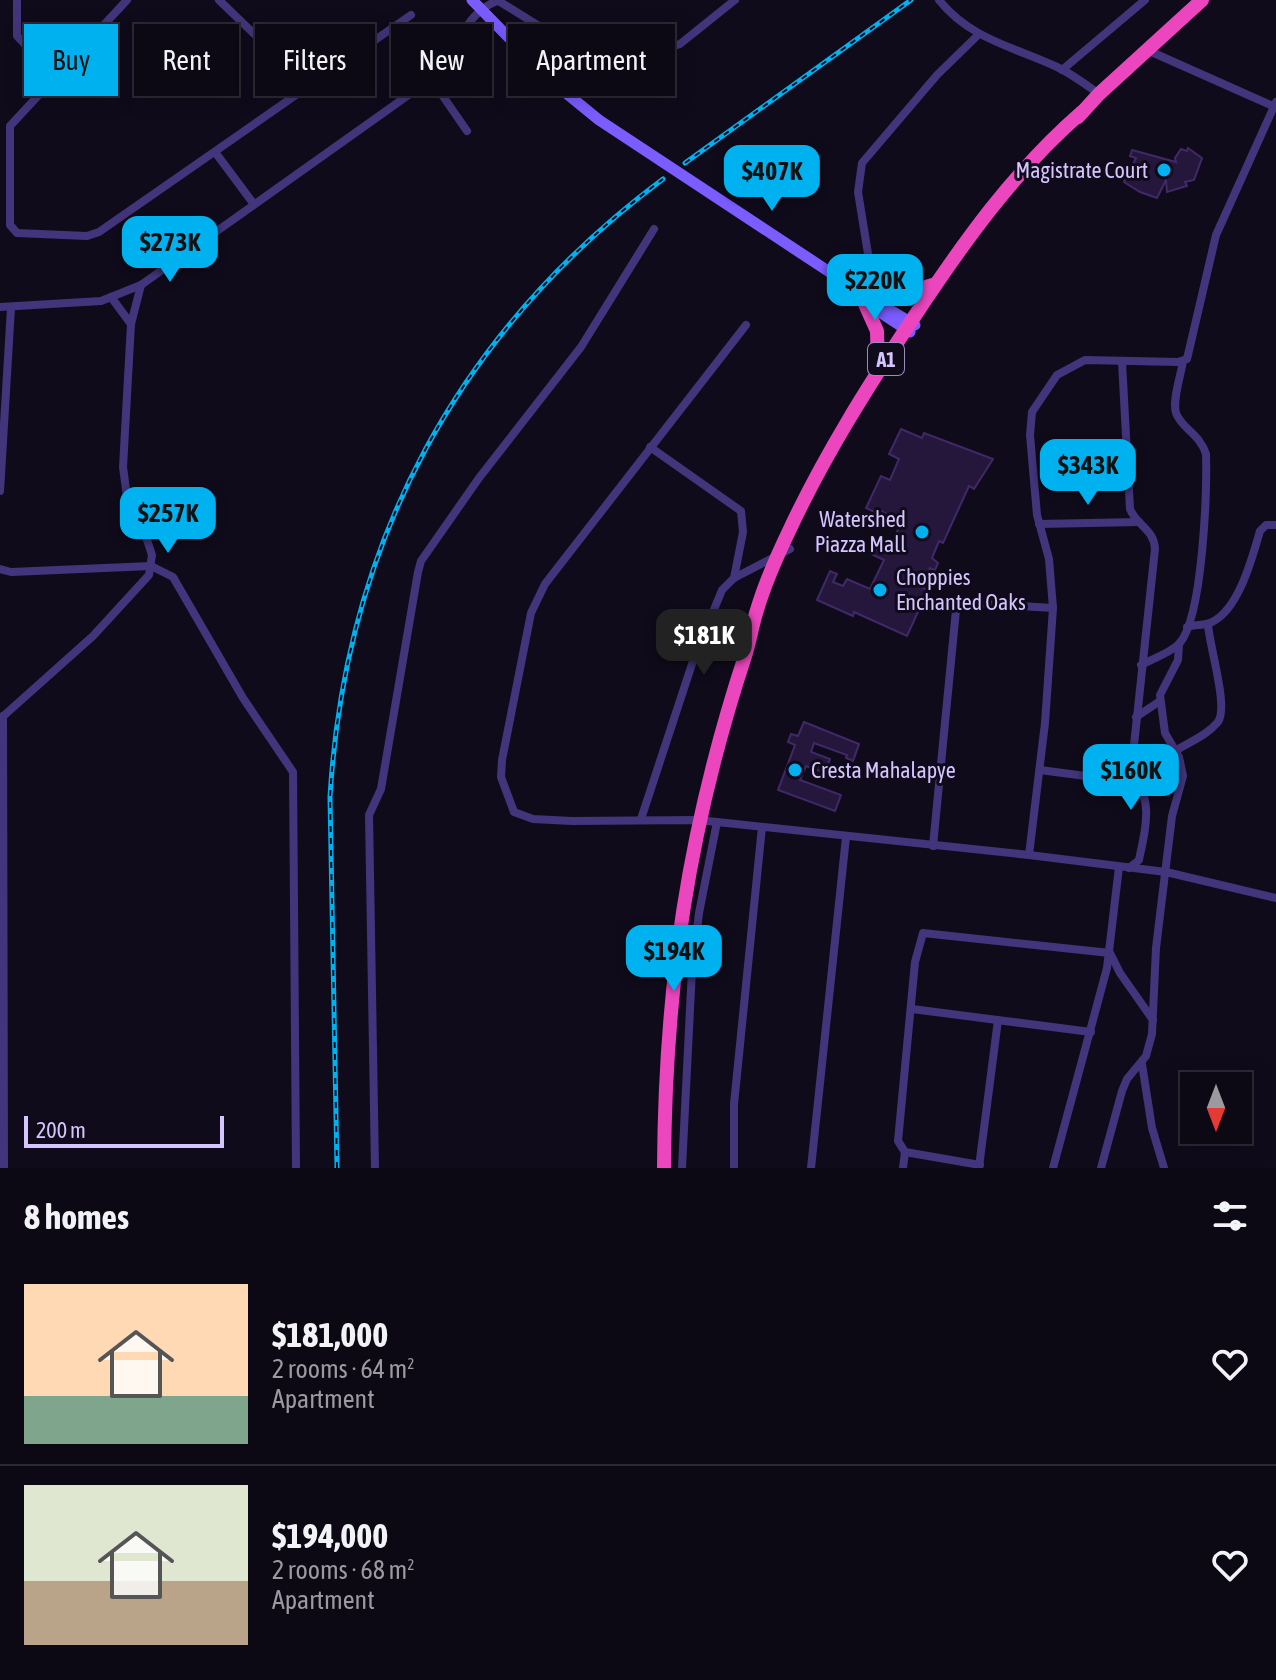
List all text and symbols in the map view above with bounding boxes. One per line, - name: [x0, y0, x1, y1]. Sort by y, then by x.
- chip: Buy: [24, 24, 118, 96]
- chip: Rent: [134, 24, 239, 96]
- chip: Filters: [255, 24, 375, 96]
- chip: New: [391, 24, 492, 96]
- chip: Apartment: [508, 24, 675, 96]
- pin: $407K: [716, 145, 828, 213]
- text: $407K: [742, 156, 802, 186]
- place label: Magistrate Court: [1016, 157, 1148, 183]
- marker: Magistrate Court: [1155, 161, 1173, 179]
- pin: $273K: [114, 216, 226, 284]
- text: $273K: [140, 227, 200, 257]
- pin: $220K: [819, 254, 931, 322]
- text: $220K: [845, 265, 905, 295]
- road number: A1: [868, 343, 904, 375]
- pin: $343K: [1032, 439, 1144, 507]
- text: $343K: [1058, 450, 1118, 480]
- pin: $257K: [112, 487, 224, 555]
- text: $257K: [138, 498, 198, 528]
- place label: Watershed Piazza Mall: [815, 506, 906, 557]
- marker: Watershed Piazza Mall: [913, 523, 931, 541]
- place label: Choppies Enchanted Oaks: [896, 564, 1026, 615]
- marker: Choppies Enchanted Oaks: [871, 581, 889, 599]
- pin: $181K: [648, 609, 760, 677]
- text: $181K: [674, 620, 734, 650]
- pin: $160K: [1075, 744, 1187, 812]
- text: $160K: [1101, 755, 1161, 785]
- place label: Cresta Mahalapye: [811, 757, 956, 783]
- marker: Cresta Mahalapye: [786, 761, 804, 779]
- pin: $194K: [618, 925, 730, 993]
- text: $194K: [644, 936, 704, 966]
- north arrow: [1180, 1072, 1252, 1144]
- map controls: [1180, 1072, 1252, 1144]
- scale bar: [24, 1112, 224, 1148]
- text: 200 m: [36, 1117, 86, 1143]
- icon: filters: [1208, 1194, 1252, 1238]
- text: 8 homes: [24, 1197, 129, 1236]
- text: $181,000: [272, 1315, 388, 1354]
- icon: home: [88, 1316, 184, 1412]
- icon: heart: [1208, 1342, 1252, 1386]
- text: 2 rooms · 64 m²: [272, 1354, 414, 1384]
- text: Apartment: [272, 1384, 375, 1414]
- text: $194,000: [272, 1516, 388, 1555]
- icon: home: [88, 1517, 184, 1613]
- icon: heart: [1208, 1543, 1252, 1587]
- text: 2 rooms · 68 m²: [272, 1555, 414, 1585]
- text: Apartment: [272, 1585, 375, 1615]

